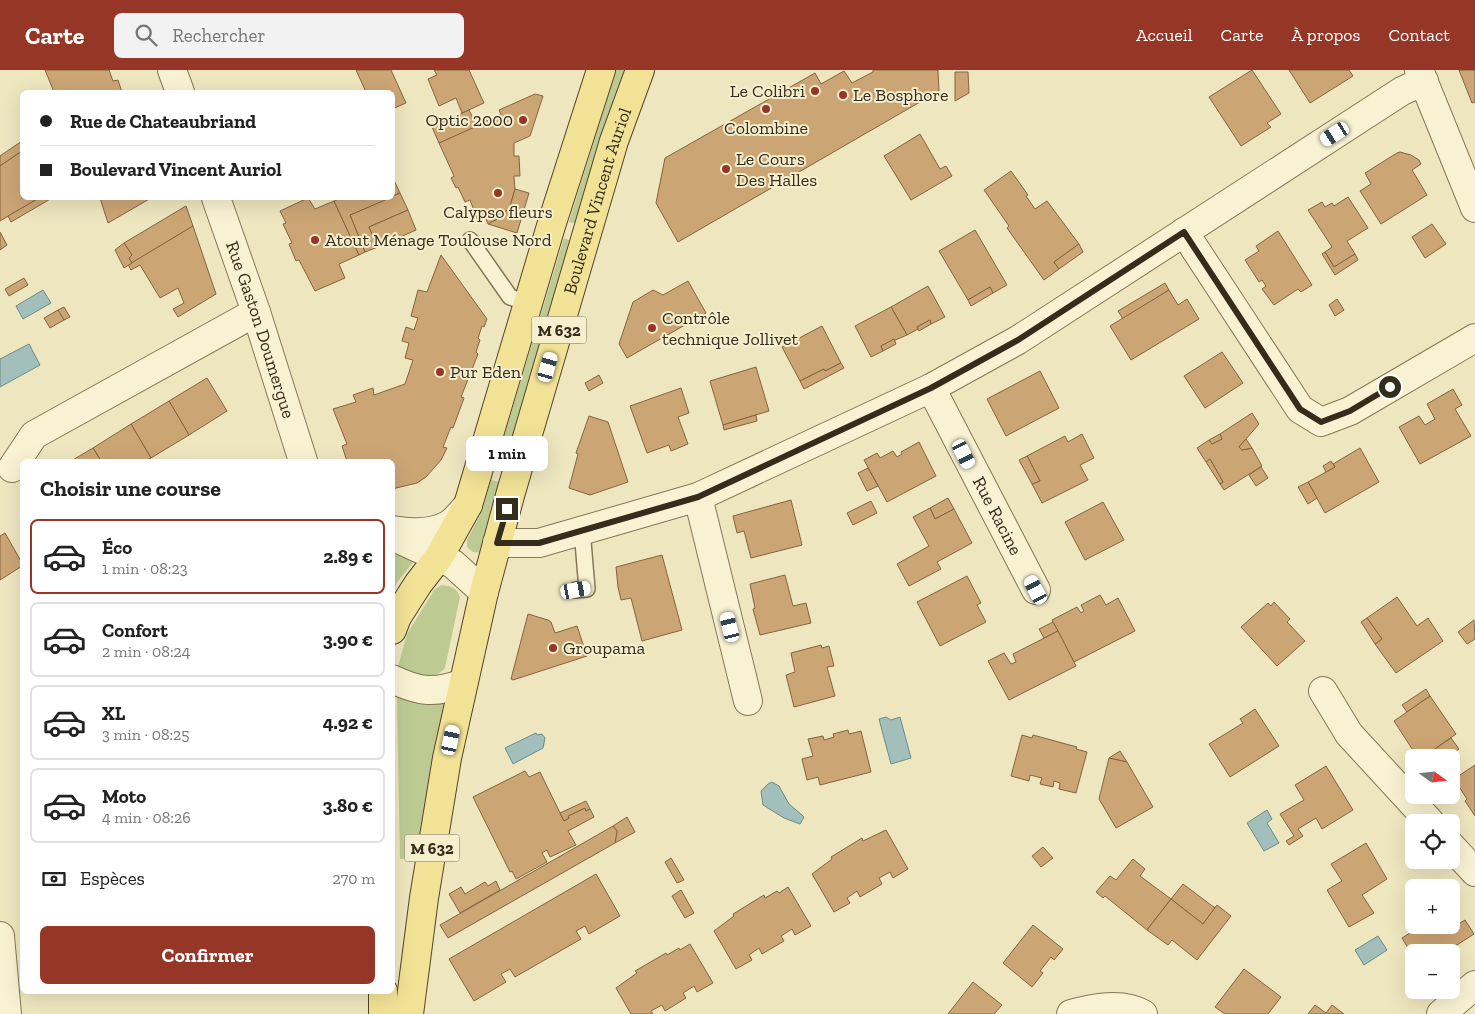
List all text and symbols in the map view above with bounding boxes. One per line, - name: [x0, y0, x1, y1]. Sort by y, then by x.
- search box: [114, 13, 464, 58]
- text: Carte: [25, 21, 84, 50]
- icon: search: [132, 21, 160, 49]
- text: Rechercher: [172, 24, 265, 47]
- text: Accueil: [1136, 24, 1193, 46]
- text: Carte: [1221, 24, 1264, 46]
- text: À propos: [1292, 24, 1360, 46]
- text: Contact: [1388, 24, 1450, 46]
- place label: Le Colibri: [730, 80, 805, 102]
- place label: Le Bosphore: [853, 84, 949, 106]
- marker: Le Colibri: [809, 85, 821, 97]
- marker: Le Bosphore: [837, 89, 849, 101]
- marker: Colombine: [760, 103, 772, 115]
- street label: Boulevard Vincent Auriol: [559, 104, 636, 297]
- place label: Optic 2000: [425, 109, 513, 131]
- text: Rue de Chateaubriand: [70, 110, 256, 133]
- marker: Optic 2000: [517, 114, 529, 126]
- place label: Colombine: [724, 117, 808, 139]
- car: [1318, 120, 1351, 148]
- place label: Le Cours Des Halles: [736, 148, 817, 191]
- text: Boulevard Vincent Auriol: [70, 158, 282, 181]
- marker: Le Cours Des Halles: [720, 163, 732, 175]
- marker: Calypso fleurs: [492, 187, 504, 199]
- place label: Calypso fleurs: [443, 201, 553, 223]
- place label: Atout Ménage Toulouse Nord: [325, 229, 552, 251]
- marker: Atout Ménage Toulouse Nord: [309, 234, 321, 246]
- street label: Rue Gaston Doumergue: [221, 238, 300, 421]
- place label: Contrôle technique Jollivet: [662, 307, 798, 350]
- road number: M 632: [532, 316, 586, 344]
- marker: Contrôle technique Jollivet: [646, 322, 658, 334]
- car: [536, 351, 559, 383]
- place label: Pur Eden: [450, 361, 522, 383]
- marker: Pur Eden: [434, 366, 446, 378]
- route start: [1379, 376, 1401, 398]
- callout: 1 min: [466, 436, 548, 472]
- car: [950, 437, 977, 471]
- text: 1 min: [488, 444, 526, 463]
- street label: Rue Racine: [968, 473, 1027, 559]
- text: Choisir une course: [40, 475, 221, 502]
- route end: [496, 498, 518, 520]
- icon: car: [42, 534, 87, 579]
- text: Éco: [102, 536, 132, 559]
- text: 2.89 €: [323, 545, 373, 568]
- text: 1 min · 08:23: [102, 559, 188, 578]
- car: [1022, 573, 1049, 607]
- car: [559, 580, 592, 600]
- car: [719, 611, 740, 643]
- icon: car: [42, 617, 87, 662]
- text: Confort: [102, 619, 168, 642]
- text: 3.90 €: [323, 628, 373, 651]
- place label: Groupama: [563, 637, 645, 659]
- text: 2 min · 08:24: [102, 642, 190, 661]
- marker: Groupama: [547, 642, 559, 654]
- icon: car: [42, 700, 87, 745]
- text: XL: [102, 702, 125, 725]
- text: 4.92 €: [323, 711, 373, 734]
- car: [440, 724, 461, 756]
- text: 3 min · 08:25: [102, 725, 190, 744]
- north arrow: [1405, 749, 1460, 804]
- map controls: [1405, 749, 1460, 999]
- icon: car: [42, 783, 87, 828]
- text: Moto: [102, 785, 146, 808]
- text: 3.80 €: [323, 794, 373, 817]
- text: 4 min · 08:26: [102, 808, 191, 827]
- button: locate: [1405, 814, 1460, 869]
- road number: M 632: [404, 834, 460, 861]
- icon: cash: [40, 865, 68, 893]
- text: Espèces: [80, 867, 145, 890]
- text: 270 m: [333, 869, 375, 888]
- button: +: [1405, 879, 1460, 934]
- button: Confirmer: [40, 926, 375, 984]
- button: −: [1405, 944, 1460, 999]

